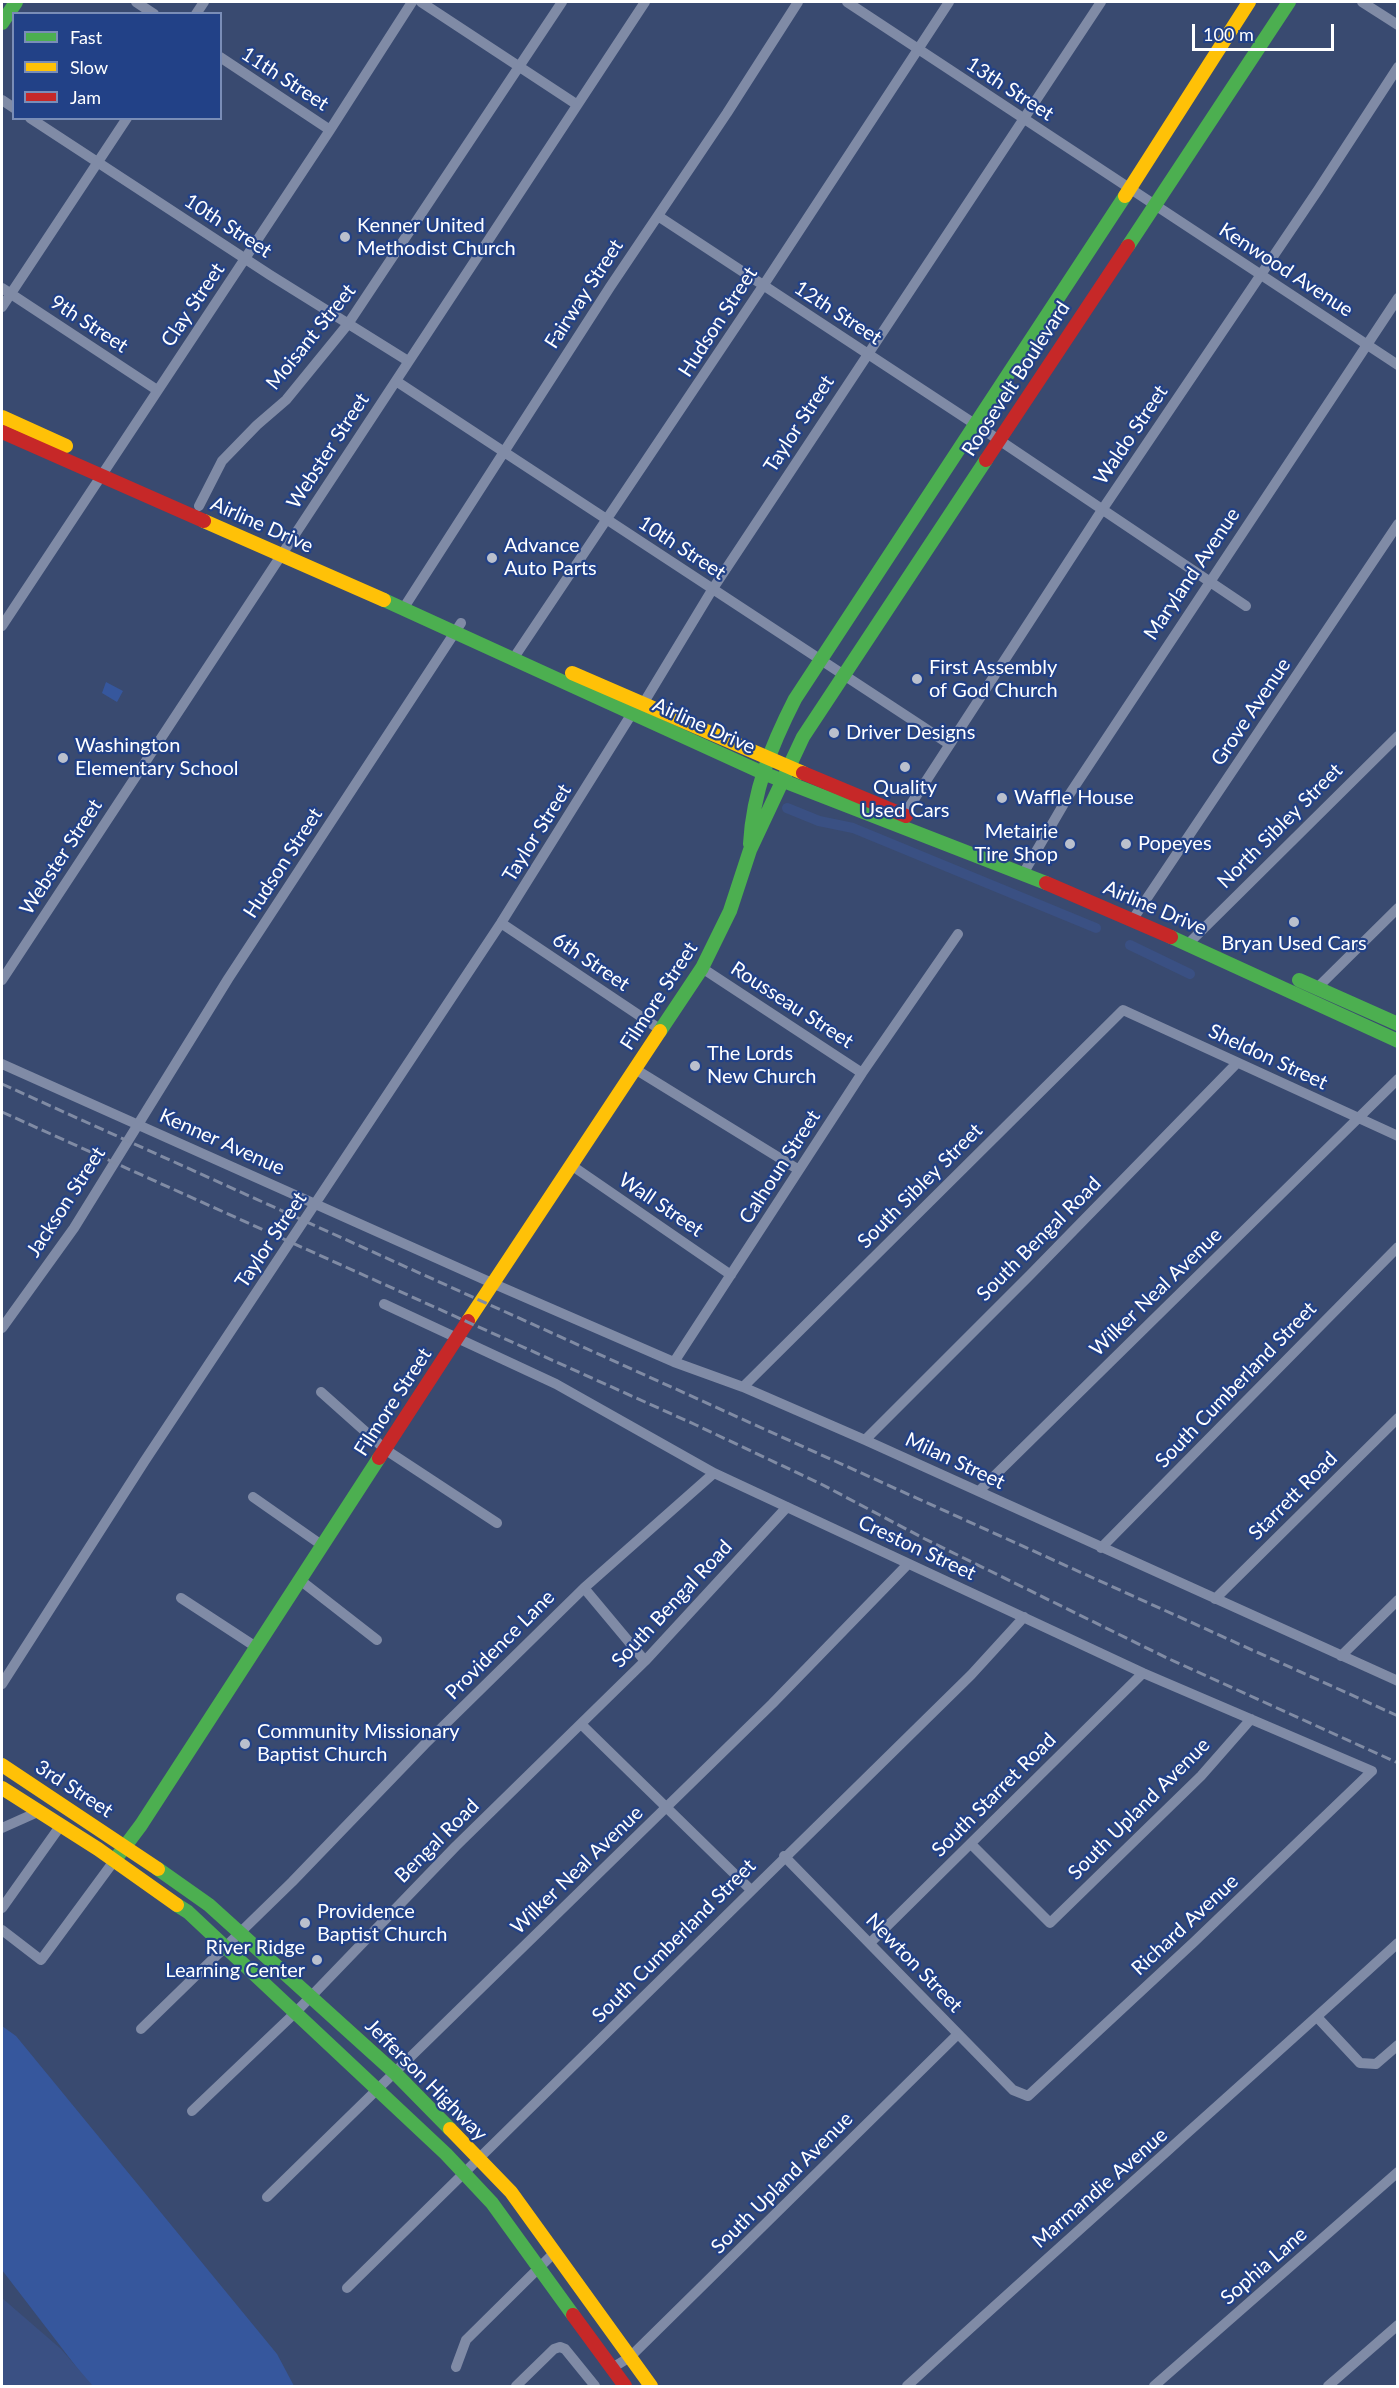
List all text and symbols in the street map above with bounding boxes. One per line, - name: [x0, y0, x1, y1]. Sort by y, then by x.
- legend: [12, 12, 222, 120]
- scale bar: [1195, 12, 1338, 50]
- text: 100 m: [1203, 23, 1254, 45]
- text: Fast: [70, 26, 102, 48]
- street label: 11th Street: [237, 42, 333, 116]
- street label: 13th Street: [962, 52, 1058, 126]
- text: Slow: [70, 56, 108, 78]
- text: Jam: [70, 86, 101, 108]
- street label: 10th Street: [180, 189, 276, 263]
- place label: Kenner United Methodist Church: [357, 214, 516, 261]
- street label: Kenwood Avenue: [1214, 218, 1358, 322]
- marker: Kenner United Methodist Church: [338, 230, 352, 244]
- street label: Fairway Street: [540, 235, 628, 353]
- street label: Clay Street: [156, 259, 230, 351]
- street label: Hudson Street: [674, 262, 762, 382]
- street label: 12th Street: [790, 276, 886, 350]
- street label: Moisant Street: [261, 279, 361, 395]
- street label: 9th Street: [46, 290, 132, 358]
- street label: Roosevelt Boulevard: [957, 297, 1075, 461]
- street label: Taylor Street: [759, 371, 839, 477]
- street label: Waldo Street: [1089, 381, 1173, 489]
- street label: Webster Street: [282, 389, 374, 513]
- street label: Airline Drive: [207, 492, 317, 558]
- street label: Maryland Avenue: [1139, 503, 1245, 645]
- street label: 10th Street: [634, 511, 730, 585]
- place label: Advance Auto Parts: [504, 534, 597, 581]
- marker: Advance Auto Parts: [485, 551, 499, 565]
- street label: Grove Avenue: [1206, 654, 1296, 770]
- place label: First Assembly of God Church: [929, 656, 1058, 703]
- marker: First Assembly of God Church: [910, 672, 924, 686]
- street label: Airline Drive: [649, 693, 759, 759]
- place label: Driver Designs: [846, 721, 975, 745]
- marker: Driver Designs: [827, 726, 841, 740]
- place label: Washington Elementary School: [75, 734, 238, 781]
- marker: Washington Elementary School: [56, 751, 70, 765]
- street label: North Sibley Street: [1213, 759, 1347, 893]
- marker: Quality Used Cars: [898, 760, 912, 774]
- place label: Quality Used Cars: [861, 776, 949, 823]
- street label: Taylor Street: [498, 780, 576, 886]
- place label: Waffle House: [1014, 786, 1134, 810]
- marker: Waffle House: [995, 791, 1009, 805]
- street label: Webster Street: [15, 795, 107, 919]
- street label: Hudson Street: [239, 803, 327, 923]
- place label: Metairie Tire Shop: [975, 820, 1058, 867]
- place label: Popeyes: [1138, 832, 1212, 856]
- marker: Metairie Tire Shop: [1063, 837, 1077, 851]
- marker: Popeyes: [1119, 837, 1133, 851]
- street label: Airline Drive: [1100, 876, 1210, 940]
- marker: Bryan Used Cars: [1287, 915, 1301, 929]
- street label: 6th Street: [548, 928, 634, 996]
- place label: Bryan Used Cars: [1221, 932, 1367, 956]
- street label: Filmore Street: [615, 938, 703, 1054]
- street label: Rousseau Street: [726, 957, 858, 1053]
- street label: Sheldon Street: [1205, 1019, 1331, 1095]
- place label: The Lords New Church: [707, 1042, 816, 1089]
- marker: The Lords New Church: [688, 1059, 702, 1073]
- street label: Kenner Avenue: [156, 1104, 288, 1180]
- street label: Calhoun Street: [734, 1106, 826, 1228]
- street label: South Sibley Street: [853, 1119, 987, 1253]
- street label: Jackson Street: [21, 1142, 111, 1262]
- street label: Wall Street: [614, 1168, 708, 1242]
- street label: South Bengal Road: [972, 1172, 1106, 1306]
- street label: Taylor Street: [230, 1187, 312, 1293]
- street label: Wilker Neal Avenue: [1085, 1223, 1227, 1361]
- street label: South Cumberland Street: [1150, 1297, 1322, 1473]
- street label: Filmore Street: [349, 1344, 437, 1460]
- street label: Milan Street: [902, 1428, 1008, 1494]
- street label: Starrett Road: [1244, 1447, 1342, 1545]
- street label: Creston Street: [854, 1510, 980, 1586]
- street label: South Bengal Road: [607, 1535, 737, 1673]
- street label: Providence Lane: [440, 1585, 560, 1705]
- place label: Community Missionary Baptist Church: [257, 1720, 459, 1767]
- street label: South Starret Road: [927, 1728, 1061, 1862]
- street label: South Upland Avenue: [1063, 1733, 1215, 1885]
- marker: Community Missionary Baptist Church: [238, 1737, 252, 1751]
- street label: 3rd Street: [31, 1755, 117, 1823]
- street label: Bengal Road: [390, 1794, 484, 1888]
- street label: Wilker Neal Avenue: [506, 1801, 648, 1939]
- street label: South Cumberland Street: [587, 1854, 761, 2028]
- street label: Richard Avenue: [1127, 1869, 1243, 1981]
- place label: Providence Baptist Church: [317, 1900, 447, 1947]
- street label: Newton Street: [861, 1908, 967, 2018]
- marker: Providence Baptist Church: [298, 1916, 312, 1930]
- place label: River Ridge Learning Center: [165, 1936, 305, 1983]
- marker: River Ridge Learning Center: [310, 1953, 324, 1967]
- street label: Jefferson Highway: [360, 2014, 492, 2146]
- street label: South Upland Avenue: [706, 2107, 858, 2259]
- street label: Marmandie Avenue: [1028, 2123, 1172, 2253]
- street label: Sophia Lane: [1216, 2222, 1312, 2310]

